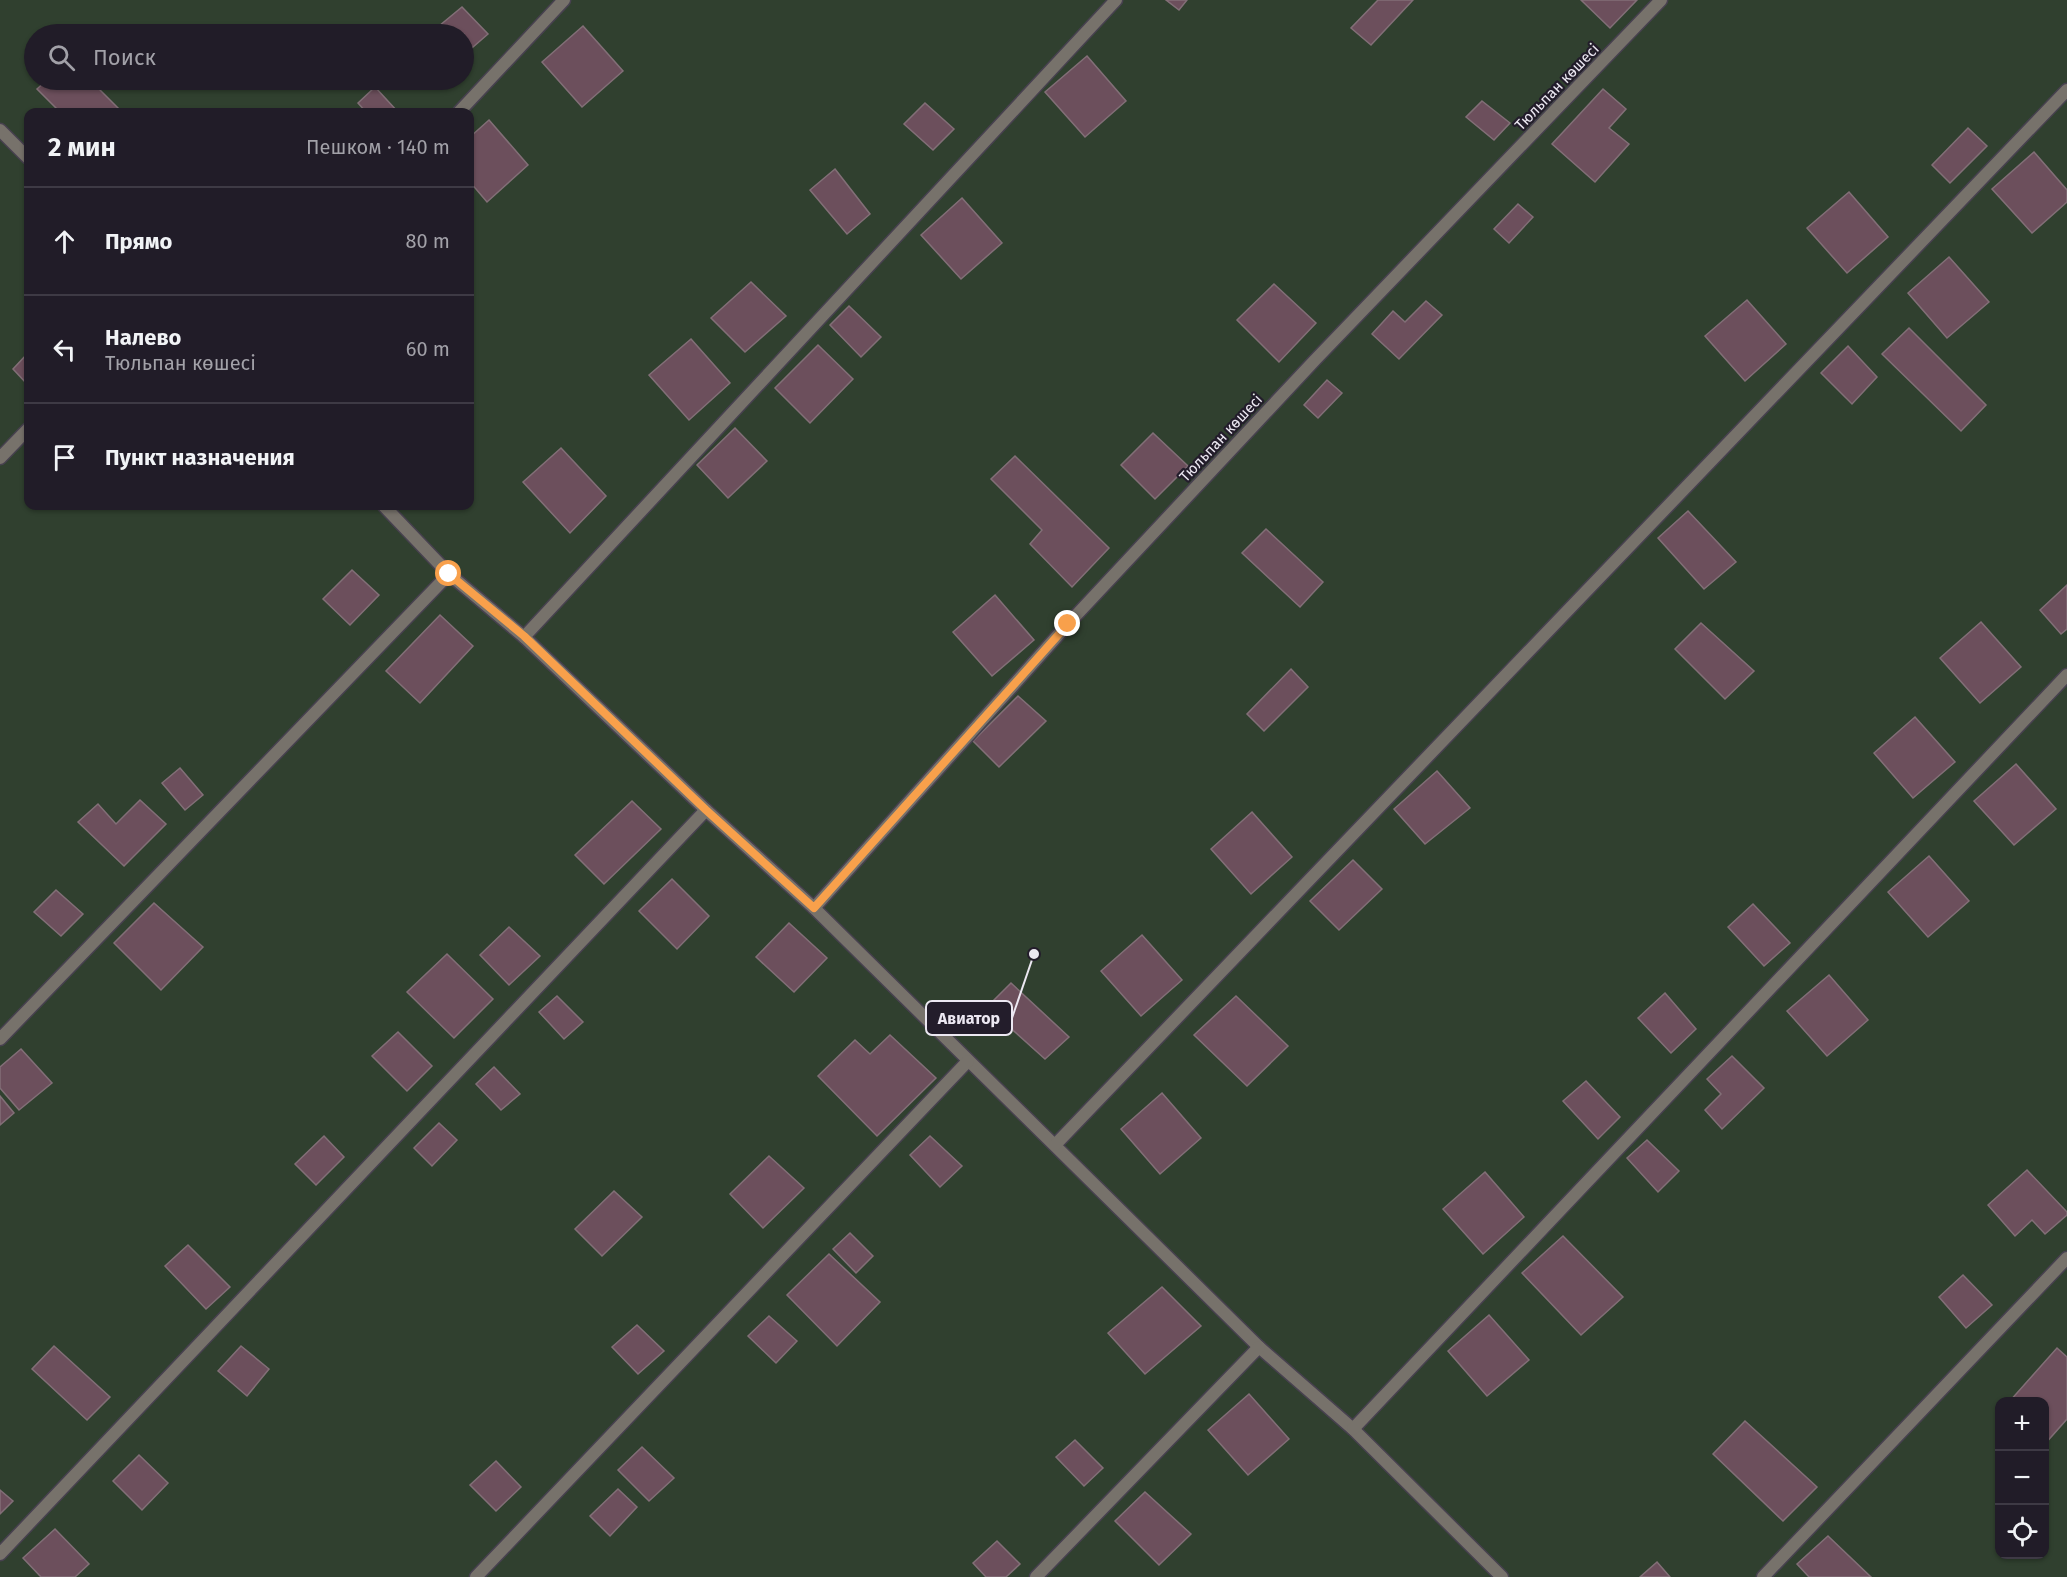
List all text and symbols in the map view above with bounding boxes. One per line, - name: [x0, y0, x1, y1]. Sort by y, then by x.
- search box: [24, 24, 474, 90]
- street label: Тюльпан көшесі: [1511, 40, 1603, 134]
- icon: search: [45, 41, 78, 74]
- text: Поиск: [93, 44, 156, 71]
- text: 2 мин: [48, 132, 116, 163]
- text: Пешком · 140 m: [306, 135, 450, 159]
- icon: ahead: [48, 225, 81, 258]
- text: Прямо: [105, 228, 172, 255]
- text: 80 m: [405, 229, 450, 253]
- text: Налево: [105, 324, 181, 351]
- icon: left: [48, 333, 81, 366]
- text: 60 m: [406, 337, 450, 361]
- text: Тюльпан көшесі: [105, 351, 256, 375]
- street label: Тюльпан көшесі: [1176, 390, 1266, 486]
- icon: arrive: [48, 441, 81, 474]
- text: Пункт назначения: [105, 444, 295, 471]
- route start: [435, 560, 461, 586]
- route end: [1054, 610, 1080, 636]
- callout: Авиатор: [926, 1001, 1012, 1035]
- text: Авиатор: [937, 1009, 1000, 1028]
- map controls: [1995, 1397, 2049, 1559]
- button: +: [1995, 1397, 2049, 1451]
- button: −: [1995, 1451, 2049, 1505]
- button: locate: [1995, 1505, 2049, 1559]

